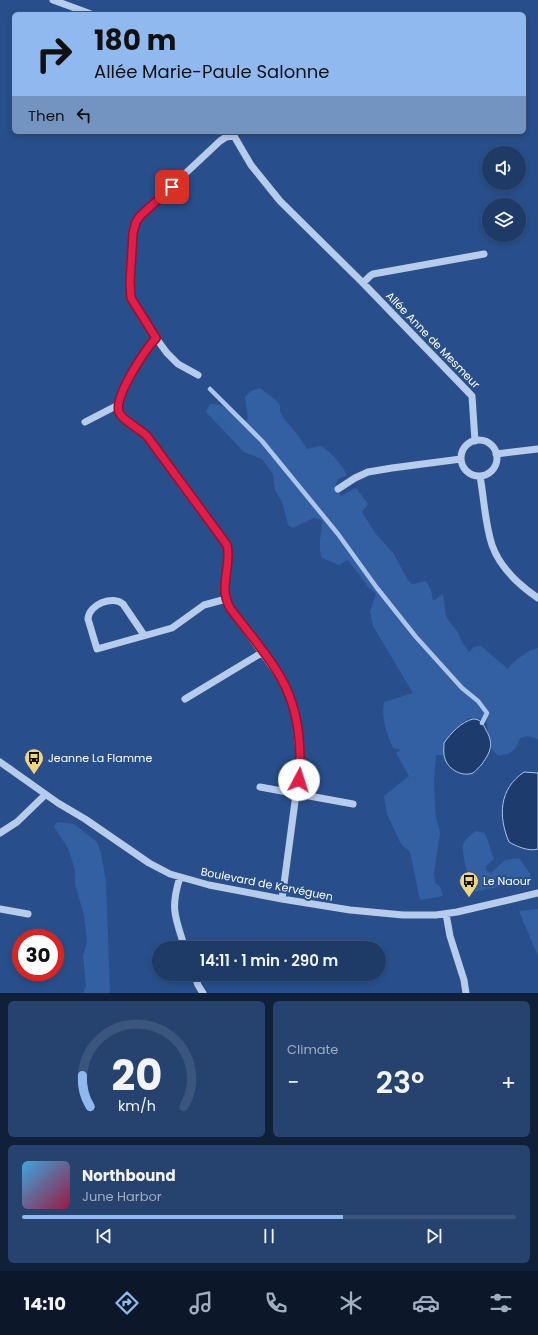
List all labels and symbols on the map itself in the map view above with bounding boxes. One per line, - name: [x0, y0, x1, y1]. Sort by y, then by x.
- pin: [155, 170, 189, 204]
- street label: Allée Anne de Mesmeur: [382, 288, 484, 392]
- bus stop icon: Jeanne La Flamme: [23, 747, 45, 775]
- place label: Jeanne La Flamme: [48, 750, 152, 766]
- position arrow: [278, 759, 320, 801]
- street label: Boulevard de Kervéguen: [199, 863, 335, 905]
- bus stop icon: Le Naour: [458, 870, 480, 898]
- place label: Le Naour: [483, 873, 531, 889]
- speed limit sign: 30: [12, 929, 64, 981]

